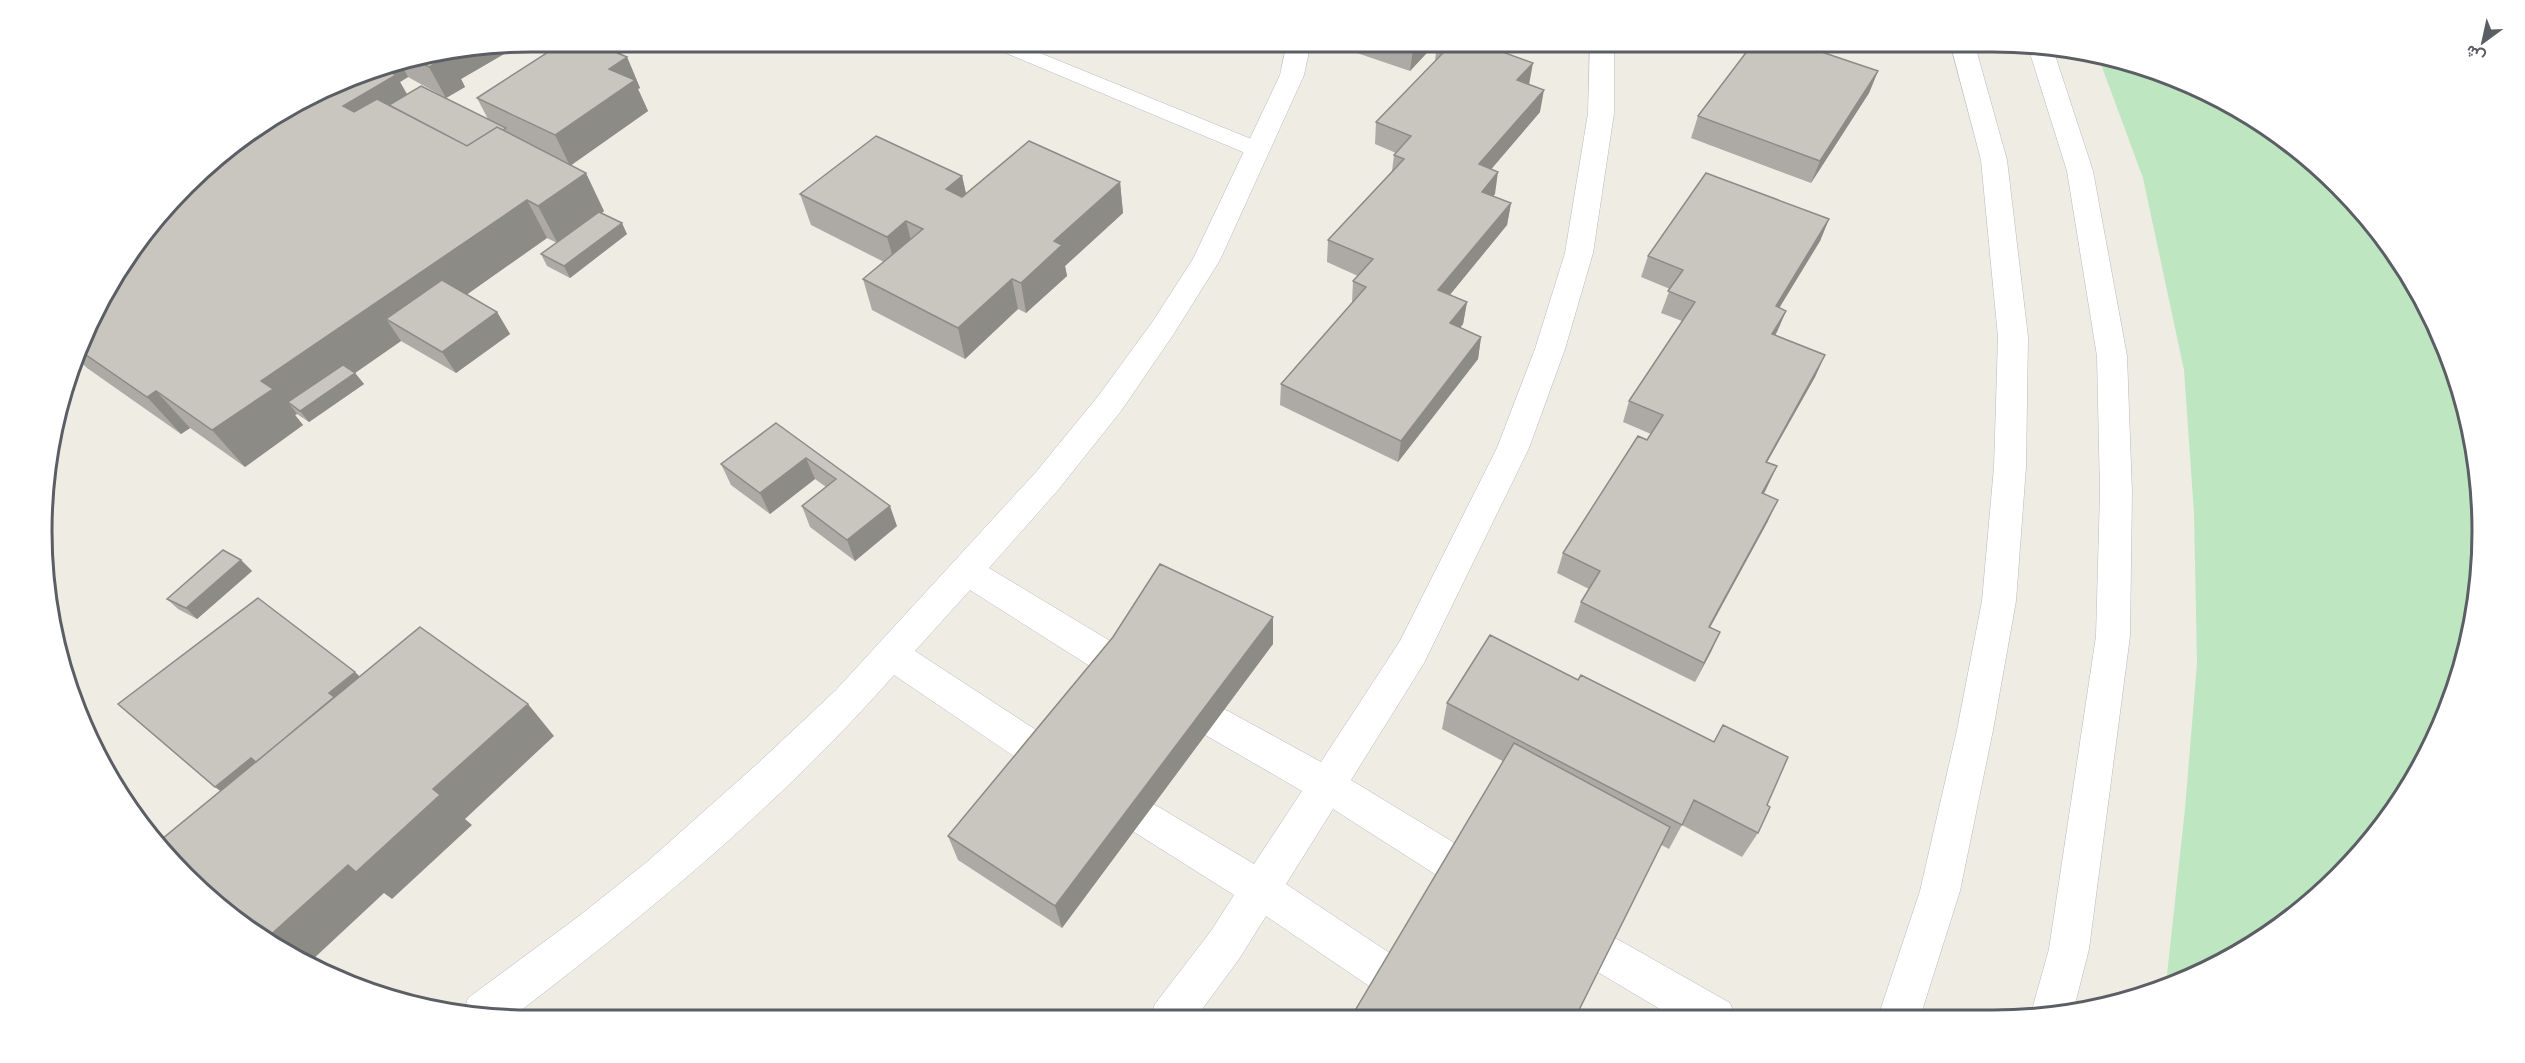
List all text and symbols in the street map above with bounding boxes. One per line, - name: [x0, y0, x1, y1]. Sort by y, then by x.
- north arrow: [2453, 12, 2513, 72]
- text: ش: [2462, 41, 2488, 67]

